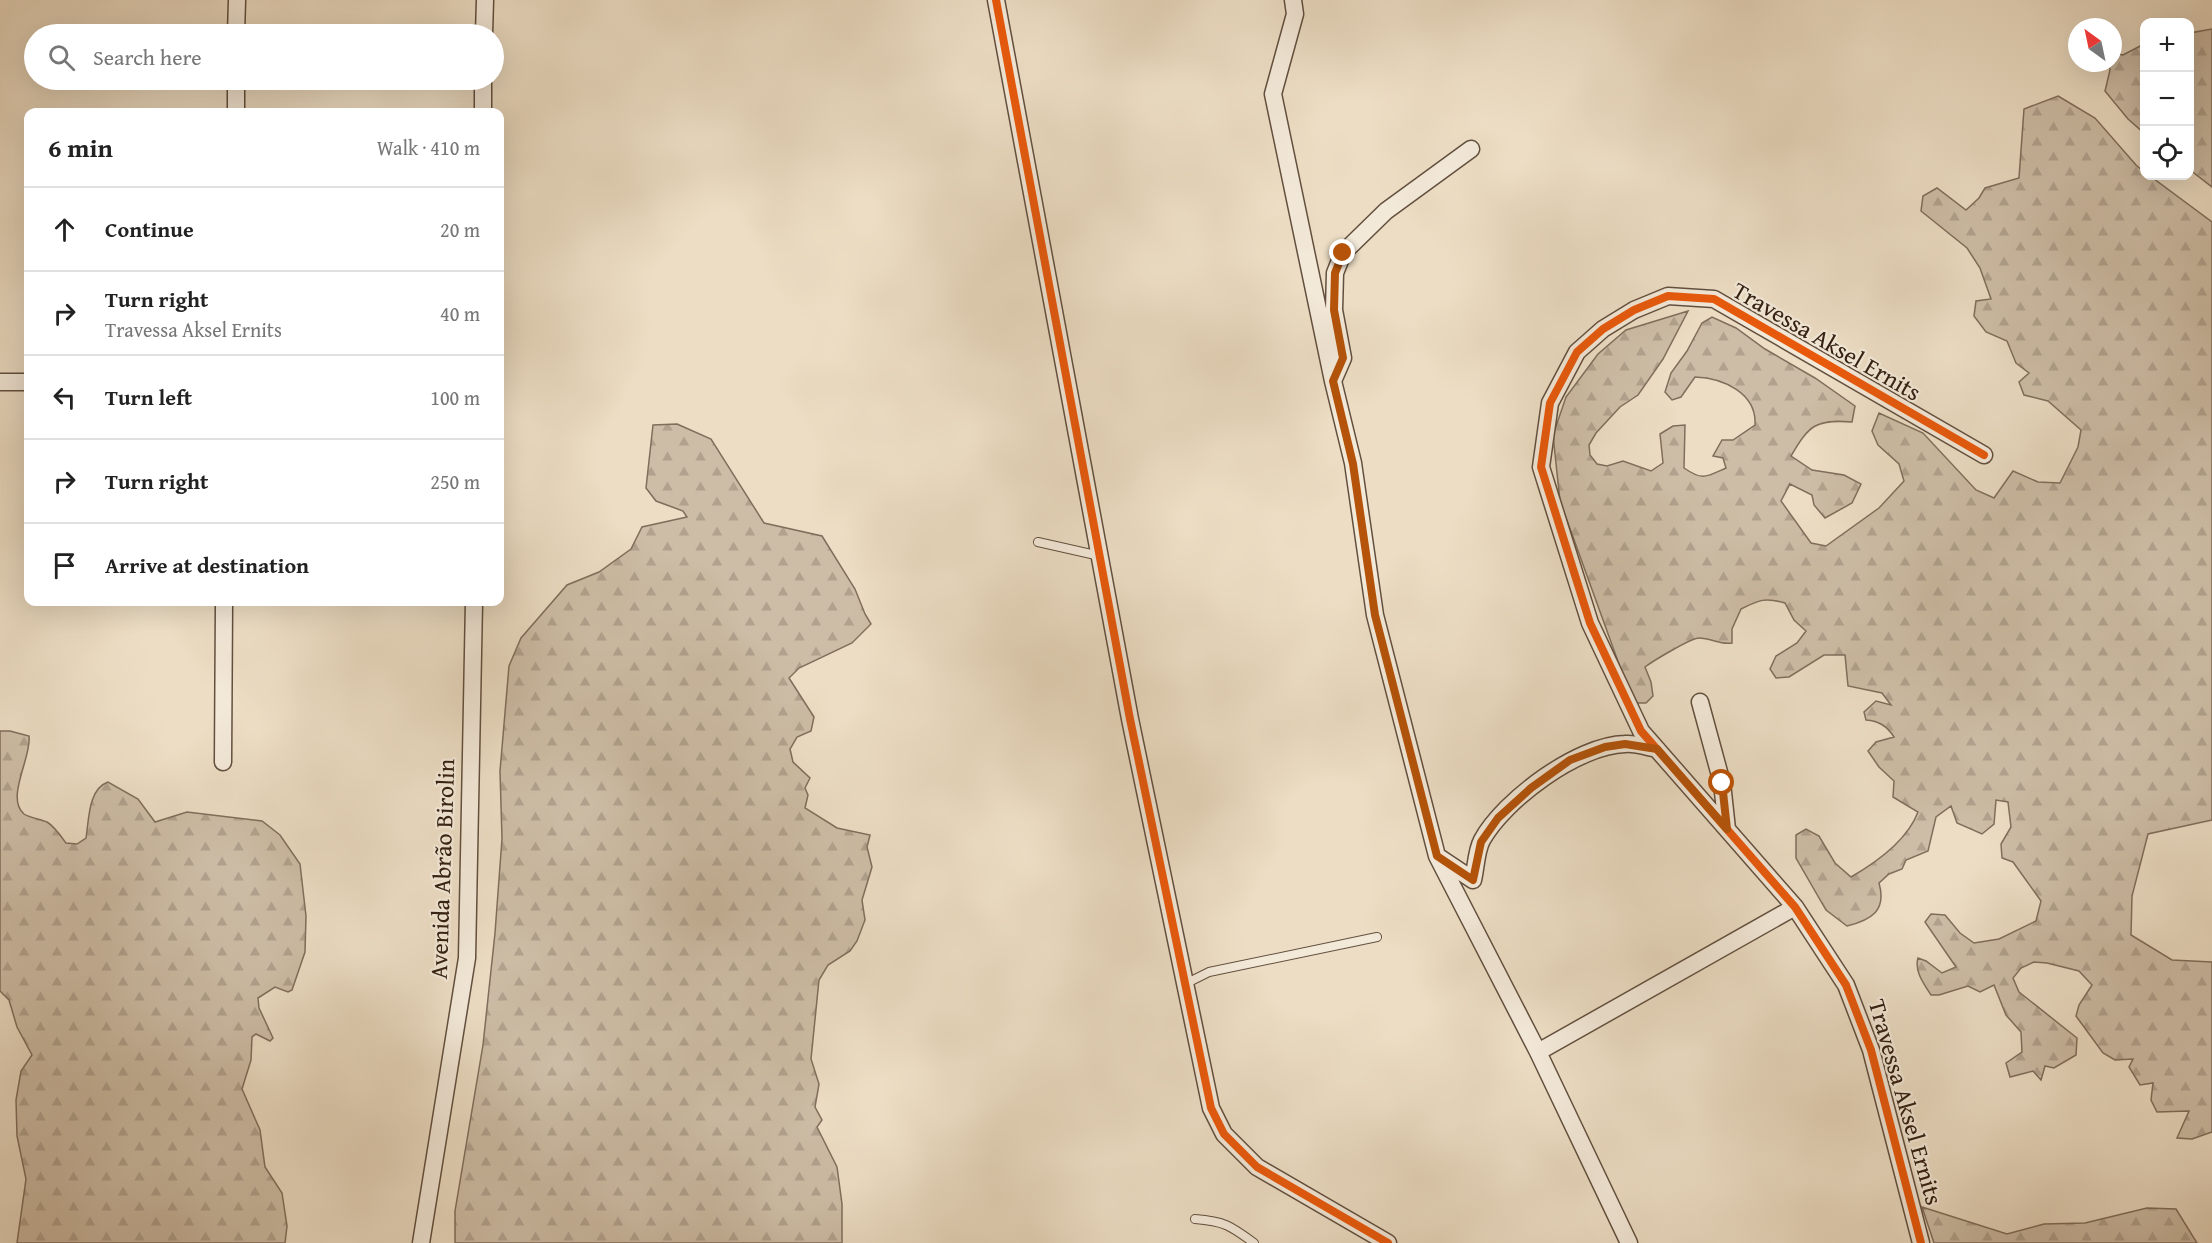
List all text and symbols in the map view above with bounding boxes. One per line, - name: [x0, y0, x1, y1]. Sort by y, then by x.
- north arrow: [2068, 18, 2122, 72]
- map controls: [2140, 18, 2194, 180]
- button: +: [2140, 18, 2194, 72]
- search box: [24, 24, 504, 90]
- icon: search: [45, 41, 78, 74]
- text: Search here: [93, 41, 202, 73]
- button: −: [2140, 72, 2194, 126]
- button: locate: [2140, 126, 2194, 180]
- text: 6 min: [48, 128, 113, 167]
- text: Walk · 410 m: [377, 133, 480, 162]
- icon: ahead: [48, 213, 81, 246]
- text: Continue: [105, 213, 194, 245]
- text: 20 m: [440, 215, 480, 244]
- route end: [1329, 239, 1355, 265]
- street label: Travessa Aksel Ernits: [1726, 273, 1928, 409]
- text: Turn right: [105, 283, 208, 315]
- icon: right: [48, 297, 81, 330]
- text: 40 m: [440, 299, 480, 328]
- text: Travessa Aksel Ernits: [105, 315, 282, 344]
- icon: left: [48, 381, 81, 414]
- text: Turn left: [105, 381, 192, 413]
- text: 100 m: [430, 383, 480, 412]
- icon: right: [48, 465, 81, 498]
- text: Turn right: [105, 465, 208, 497]
- text: 250 m: [430, 467, 480, 496]
- icon: arrive: [48, 549, 81, 582]
- text: Arrive at destination: [105, 549, 309, 581]
- street label: Avenida Abrão Birolin: [421, 758, 463, 980]
- route start: [1708, 769, 1734, 795]
- street label: Travessa Aksel Ernits: [1860, 995, 1952, 1209]

